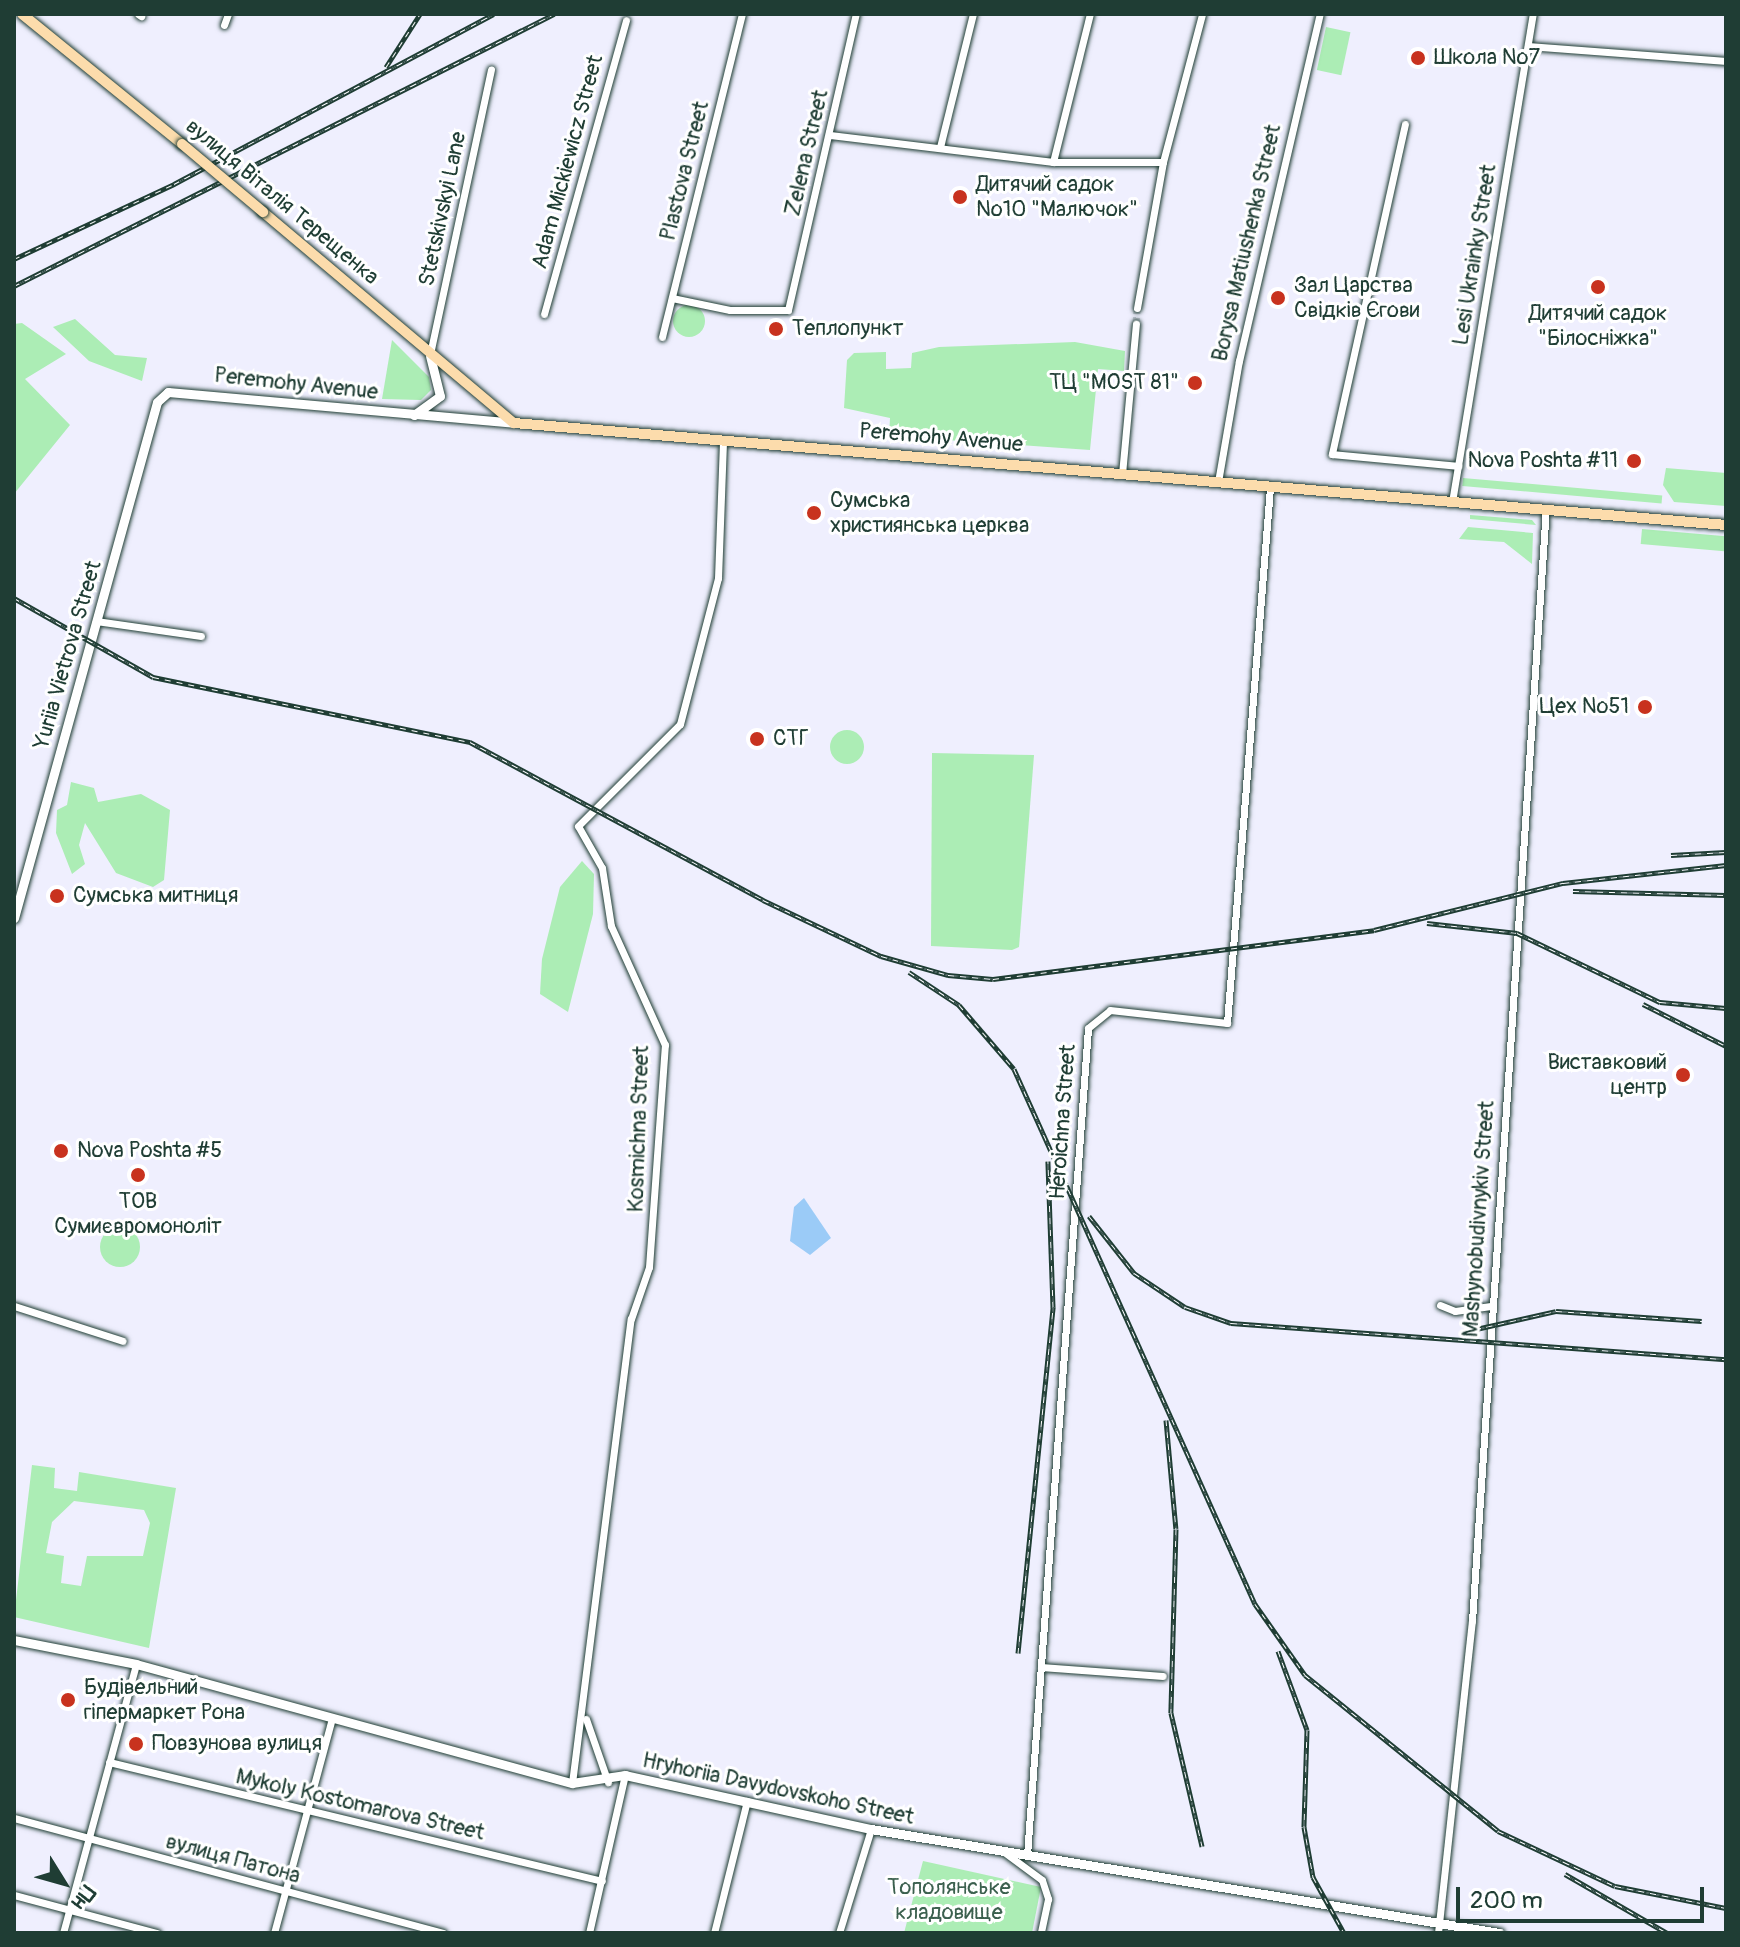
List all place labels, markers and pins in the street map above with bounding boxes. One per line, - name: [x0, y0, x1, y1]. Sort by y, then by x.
- place label: Школа №7: [1434, 45, 1540, 71]
- marker: Школа №7: [1409, 49, 1427, 67]
- place label: Дитячий садок №10 "Малючок": [976, 171, 1138, 222]
- marker: Дитячий садок №10 "Малючок": [951, 188, 969, 206]
- place label: Зал Царства Свідків Єгови: [1294, 272, 1420, 324]
- marker: Дитячий садок "Білосніжка": [1589, 278, 1607, 296]
- marker: Зал Царства Свідків Єгови: [1269, 289, 1287, 307]
- place label: Дитячий садок "Білосніжка": [1529, 300, 1667, 352]
- place label: Теплопункт: [792, 316, 904, 342]
- marker: Теплопункт: [767, 320, 785, 338]
- place label: ТЦ "MOST 81": [1049, 370, 1179, 396]
- marker: ТЦ "MOST 81": [1186, 374, 1204, 392]
- place label: Nova Poshta #11: [1467, 448, 1618, 474]
- marker: Nova Poshta #11: [1625, 452, 1643, 470]
- place label: Сумська християнська церква: [830, 487, 1029, 538]
- marker: Сумська християнська церква: [805, 504, 823, 522]
- place label: Цех №51: [1540, 694, 1629, 720]
- marker: Цех №51: [1636, 698, 1654, 716]
- place label: СТГ: [773, 726, 809, 752]
- marker: СТГ: [748, 730, 766, 748]
- place label: Сумська митниця: [73, 883, 238, 909]
- marker: Сумська митниця: [48, 887, 66, 905]
- place label: Виставковий центр: [1548, 1049, 1667, 1100]
- marker: Виставковий центр: [1674, 1066, 1692, 1084]
- place label: Nova Poshta #5: [77, 1138, 222, 1164]
- marker: Nova Poshta #5: [52, 1142, 70, 1160]
- marker: ТОВ Сумиєвромоноліт: [129, 1166, 147, 1184]
- place label: ТОВ Сумиєвромоноліт: [54, 1188, 222, 1240]
- place label: Будівельний гіпермаркет Рона: [84, 1674, 245, 1726]
- marker: Будівельний гіпермаркет Рона: [59, 1691, 77, 1709]
- place label: Повзунова вулиця: [152, 1731, 322, 1757]
- marker: Повзунова вулиця: [127, 1735, 145, 1753]

